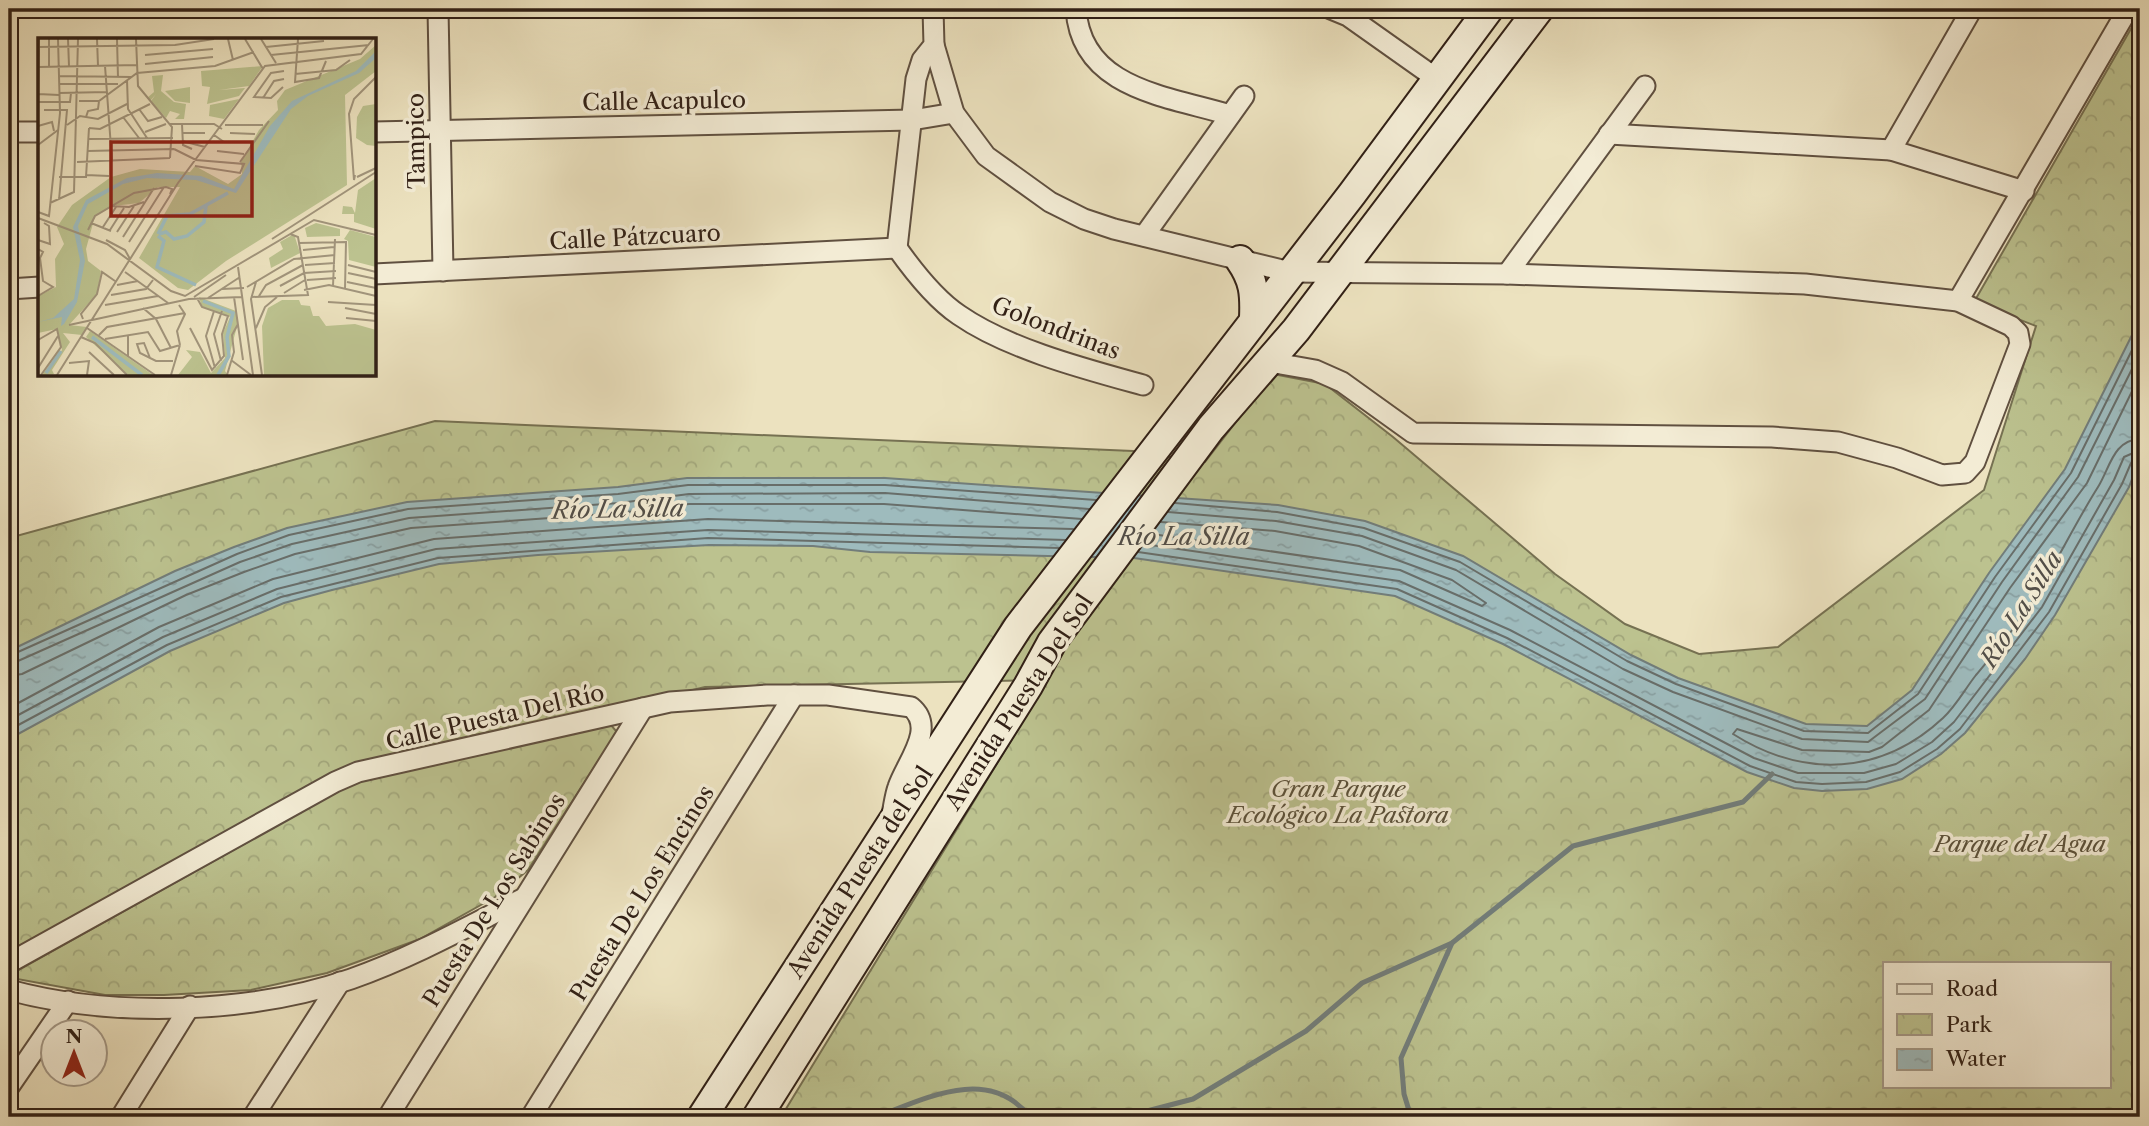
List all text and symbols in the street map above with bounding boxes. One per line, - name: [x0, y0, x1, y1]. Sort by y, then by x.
- inset map: [38, 38, 376, 376]
- street label: Calle Acapulco: [582, 86, 746, 116]
- street label: Tampico: [401, 93, 431, 189]
- street label: Calle Pátzcuaro: [549, 219, 721, 255]
- street label: Golondrinas: [988, 291, 1124, 365]
- water label: Río La Silla: [550, 493, 684, 525]
- water label: Río La Silla: [1116, 522, 1250, 551]
- water label: Río La Silla: [1973, 545, 2068, 674]
- street label: Avenida Puesta Del Sol: [938, 589, 1099, 816]
- street label: Calle Puesta Del Río: [383, 678, 607, 756]
- street label: Avenida Puesta del Sol: [781, 761, 939, 984]
- park label: Gran Parque Ecológico La Pastora: [1225, 775, 1449, 829]
- street label: Puesta De Los Encinos: [564, 780, 720, 1006]
- street label: Puesta De Los Sabinos: [417, 788, 571, 1012]
- park label: Parque del Agua: [1932, 830, 2106, 858]
- legend: [1883, 962, 2110, 1088]
- text: Road: [1946, 976, 1998, 1001]
- text: Park: [1946, 1012, 1992, 1037]
- north arrow: [38, 1018, 108, 1088]
- text: N: [66, 1025, 82, 1048]
- text: Water: [1945, 1046, 2006, 1071]

